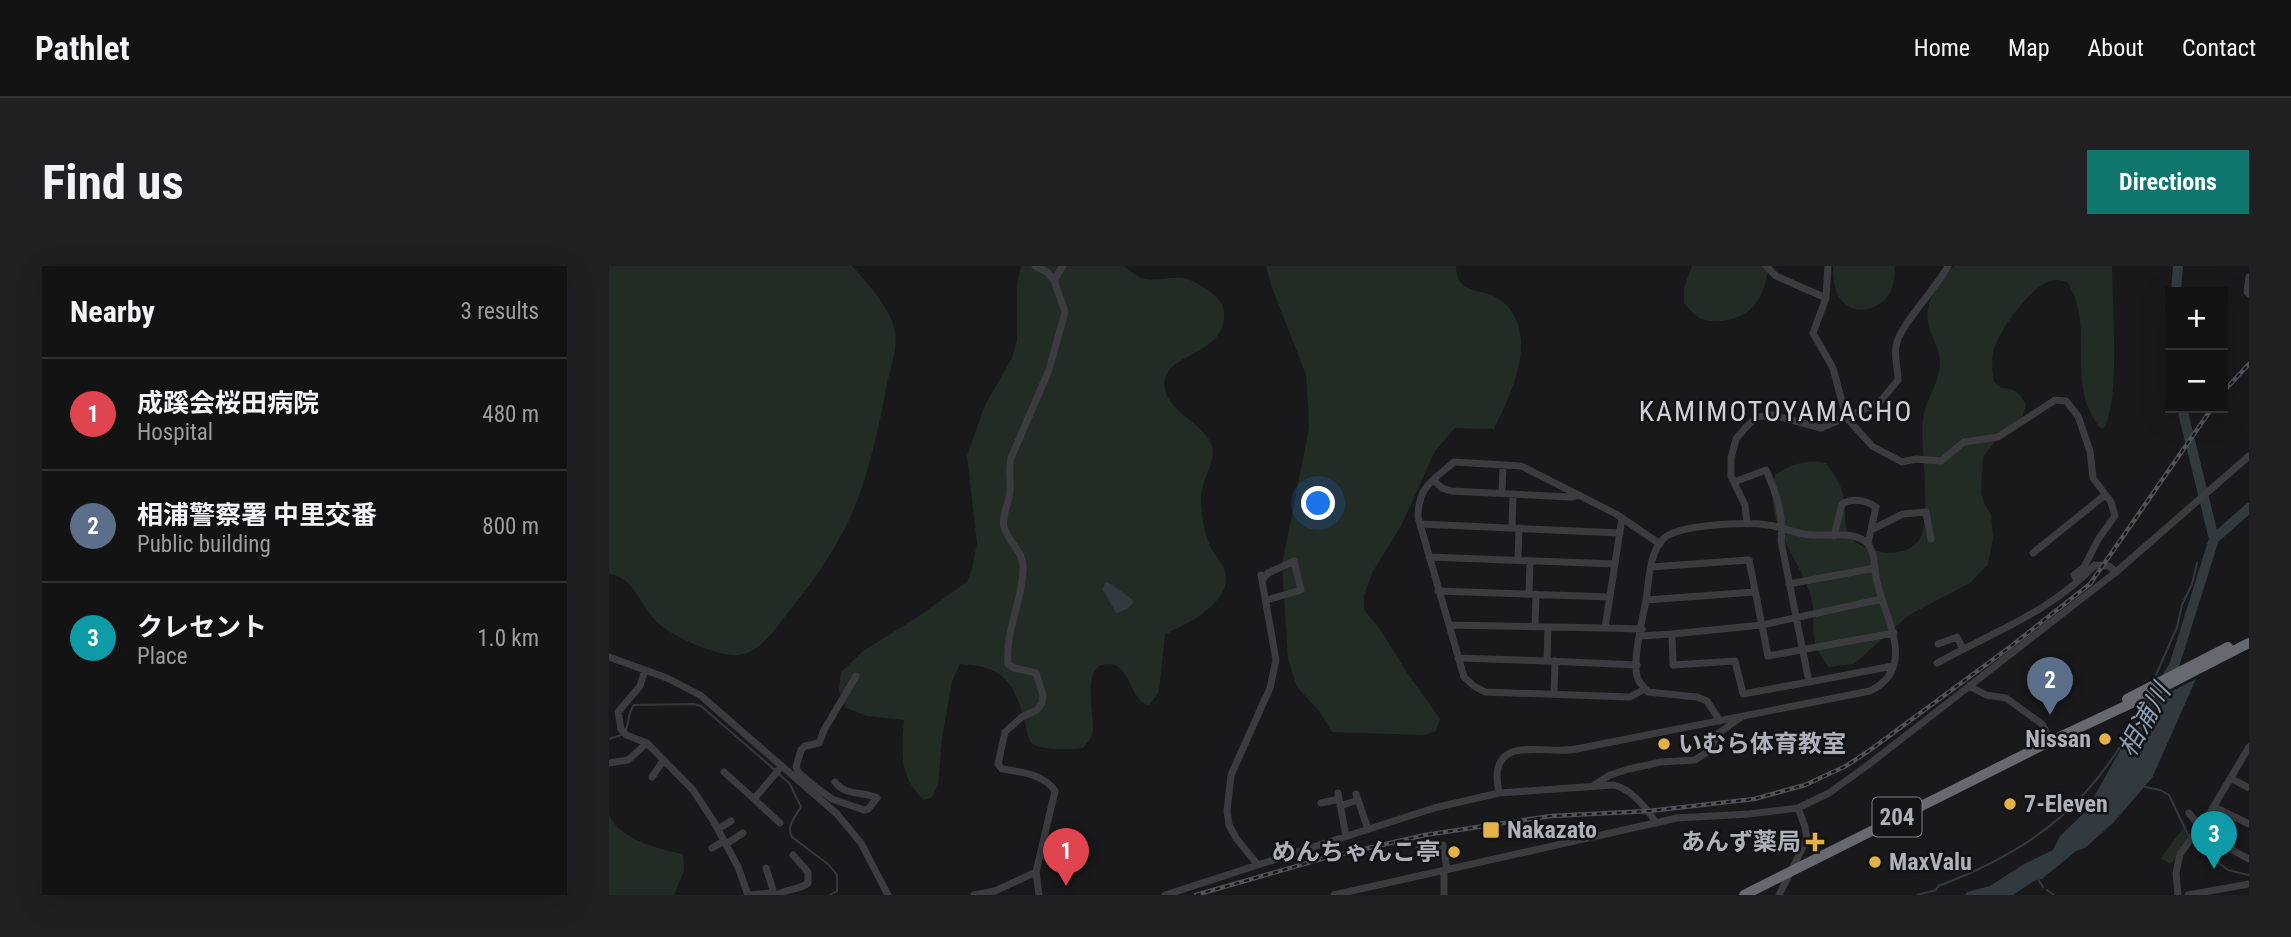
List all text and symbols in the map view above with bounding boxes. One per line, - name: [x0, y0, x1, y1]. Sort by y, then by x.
- text: Pathlet: [35, 29, 130, 68]
- text: Home: [1914, 34, 1970, 62]
- text: Map: [2008, 34, 2050, 62]
- text: About: [2088, 34, 2144, 62]
- text: Contact: [2182, 34, 2256, 62]
- button: Directions: [2087, 150, 2249, 214]
- text: Find us: [42, 154, 184, 211]
- map controls: [2165, 287, 2228, 413]
- button: +: [2165, 287, 2228, 350]
- text: Nearby: [70, 294, 155, 329]
- text: 3 results: [461, 298, 539, 325]
- button: −: [2165, 350, 2228, 413]
- text: 成蹊会桜田病院: [137, 388, 319, 418]
- district label: KAMIMOTOYAMACHO: [1639, 395, 1913, 428]
- text: 1: [87, 401, 99, 428]
- text: 480 m: [482, 401, 539, 428]
- text: Hospital: [137, 419, 213, 446]
- your location: [1301, 486, 1335, 520]
- text: 相浦警察署 中里交番: [137, 500, 377, 530]
- text: 2: [87, 513, 99, 540]
- text: 800 m: [482, 513, 539, 540]
- text: Public building: [137, 531, 271, 558]
- text: クレセント: [137, 612, 267, 642]
- text: 3: [87, 625, 99, 652]
- text: 1.0 km: [477, 625, 539, 652]
- text: Place: [137, 643, 187, 670]
- pin: 2: [2027, 657, 2073, 715]
- water label: 相浦川: [2112, 676, 2177, 761]
- place label: Nissan: [2025, 725, 2091, 753]
- place label: いむら体育教室: [1678, 730, 1846, 758]
- marker: Nissan: [2097, 731, 2113, 747]
- marker: いむら体育教室: [1656, 736, 1672, 752]
- place label: 7-Eleven: [2024, 790, 2108, 818]
- marker: 7-Eleven: [2002, 796, 2018, 812]
- road number: 204: [1873, 797, 1921, 836]
- pin: 3: [2191, 811, 2237, 869]
- place label: Nakazato: [1507, 816, 1597, 844]
- marker: Nakazato: [1481, 820, 1501, 840]
- pin: 1: [1043, 828, 1089, 886]
- place label: あんず薬局: [1681, 828, 1801, 856]
- marker: あんず薬局: [1807, 834, 1823, 850]
- place label: めんちゃんこ亭: [1272, 838, 1440, 866]
- marker: めんちゃんこ亭: [1446, 844, 1462, 860]
- place label: MaxValu: [1889, 848, 1972, 876]
- marker: MaxValu: [1867, 854, 1883, 870]

